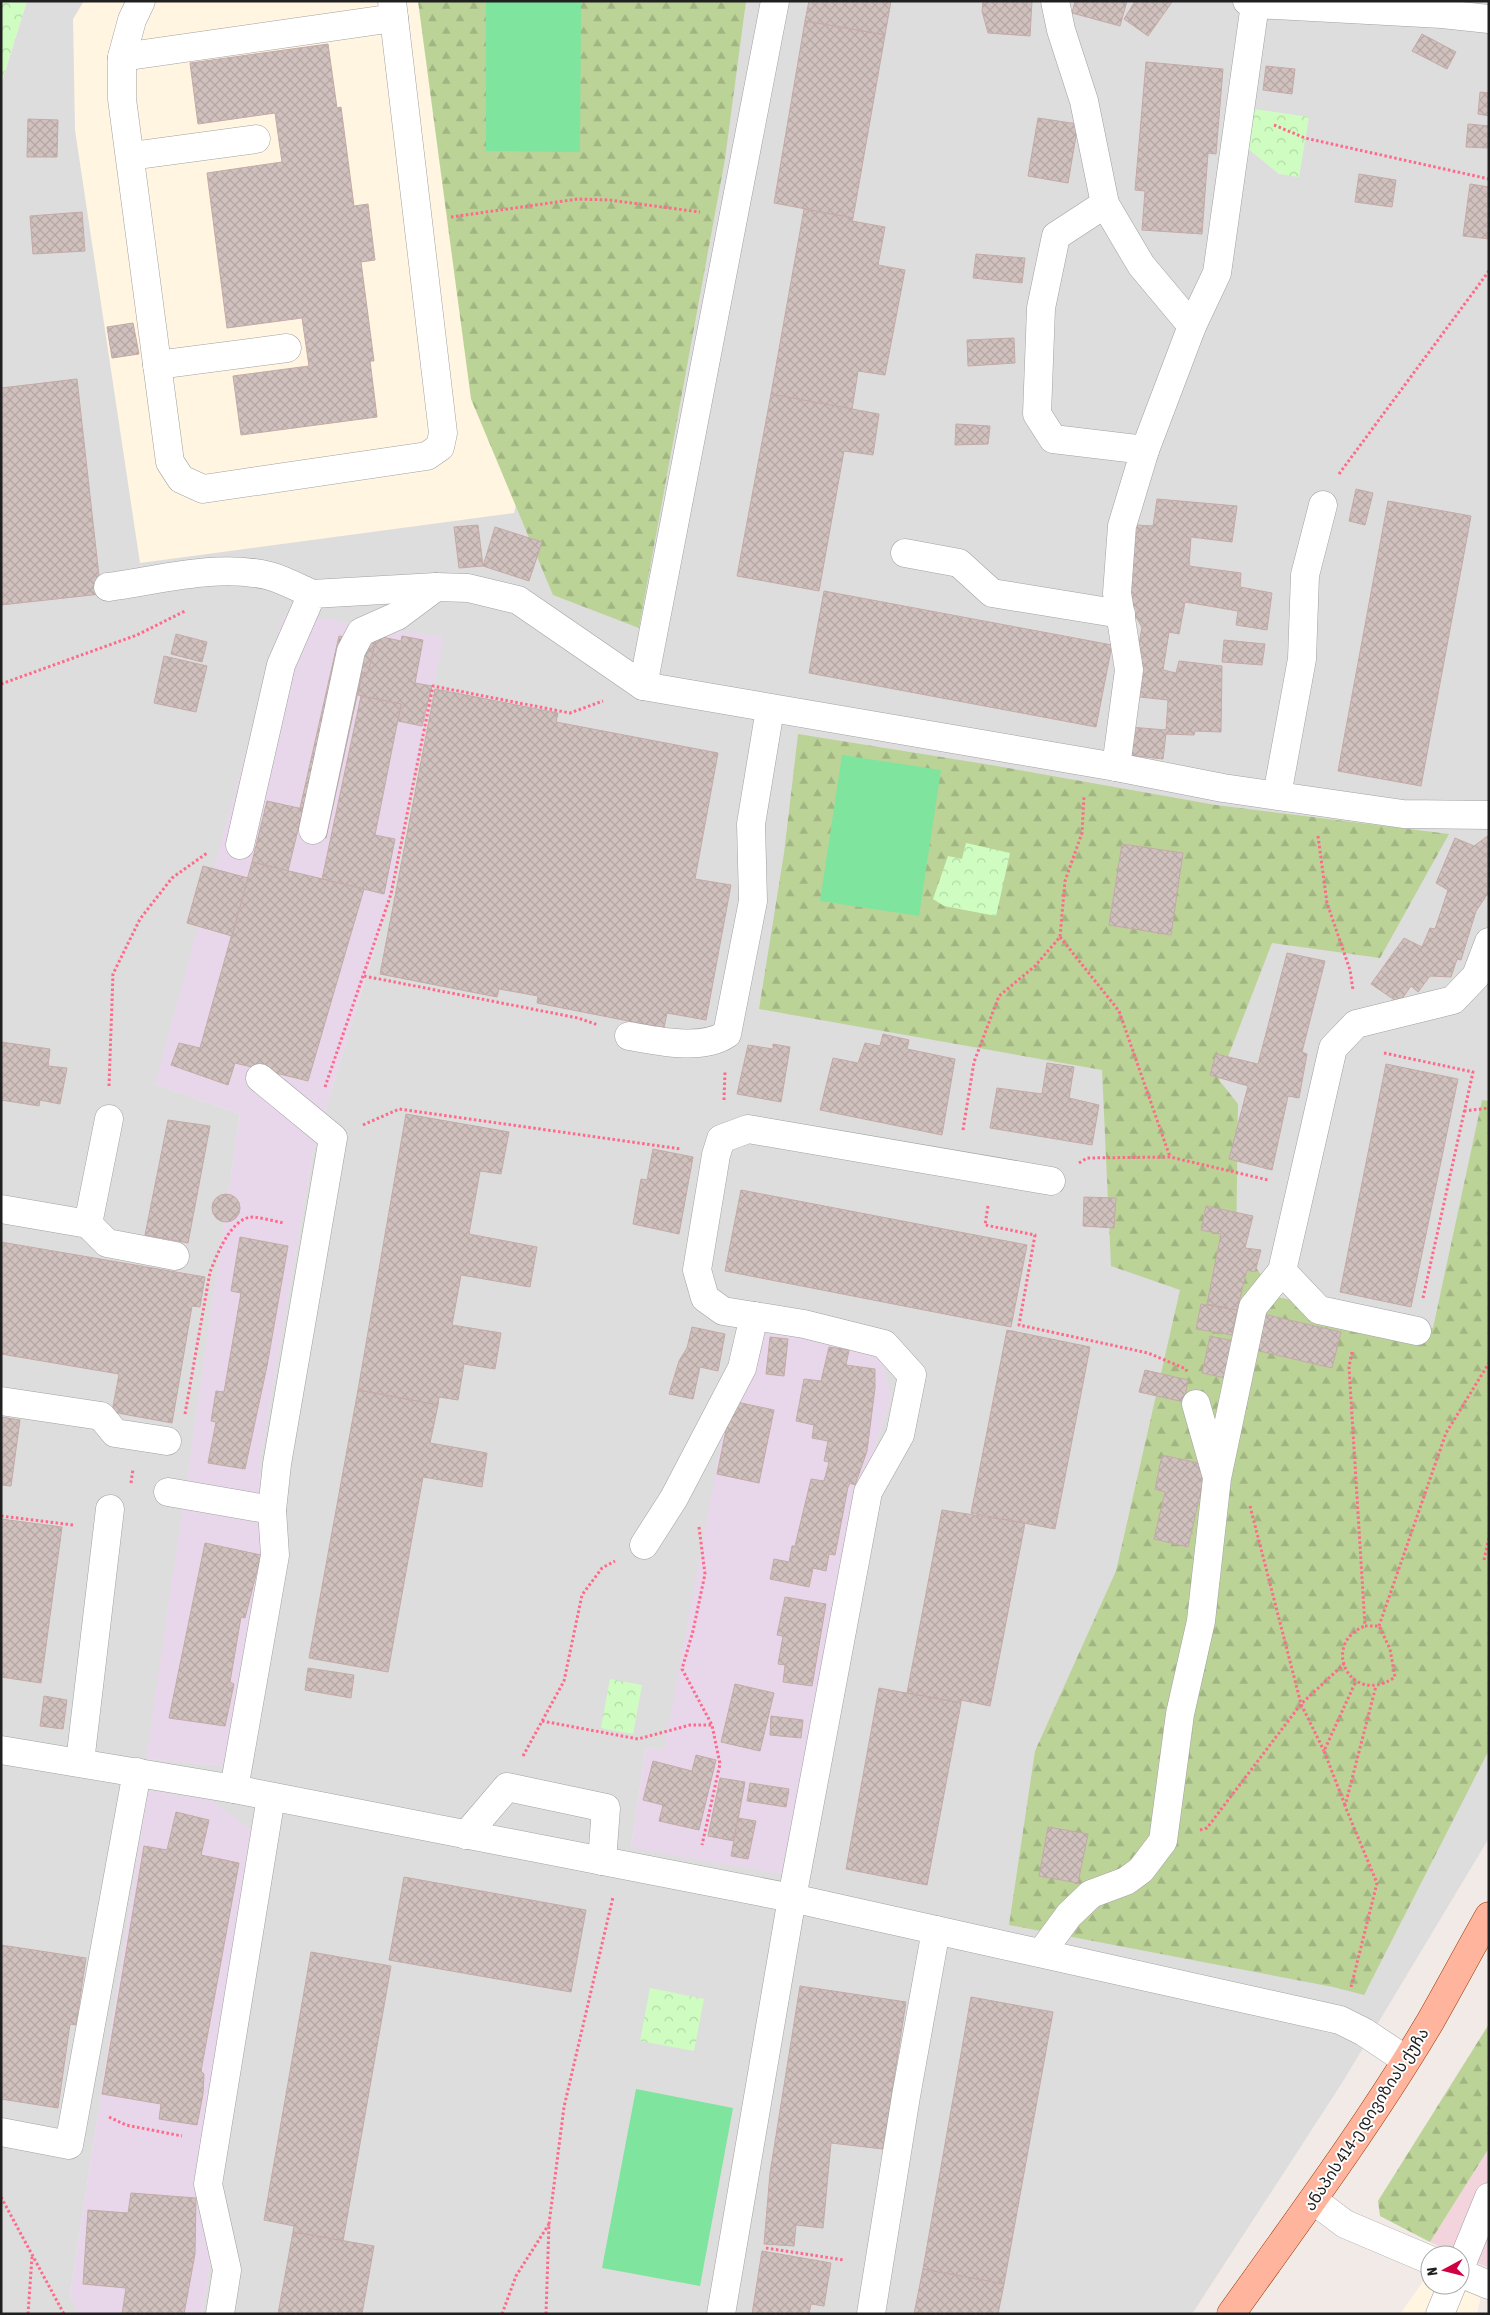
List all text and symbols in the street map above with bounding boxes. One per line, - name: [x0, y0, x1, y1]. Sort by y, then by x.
- street label: ანაპის 414-ე დივიზიას ქუჩა: [1300, 2024, 1434, 2215]
- north arrow: [1420, 2245, 1470, 2295]
- text: N: [1424, 2267, 1441, 2277]

